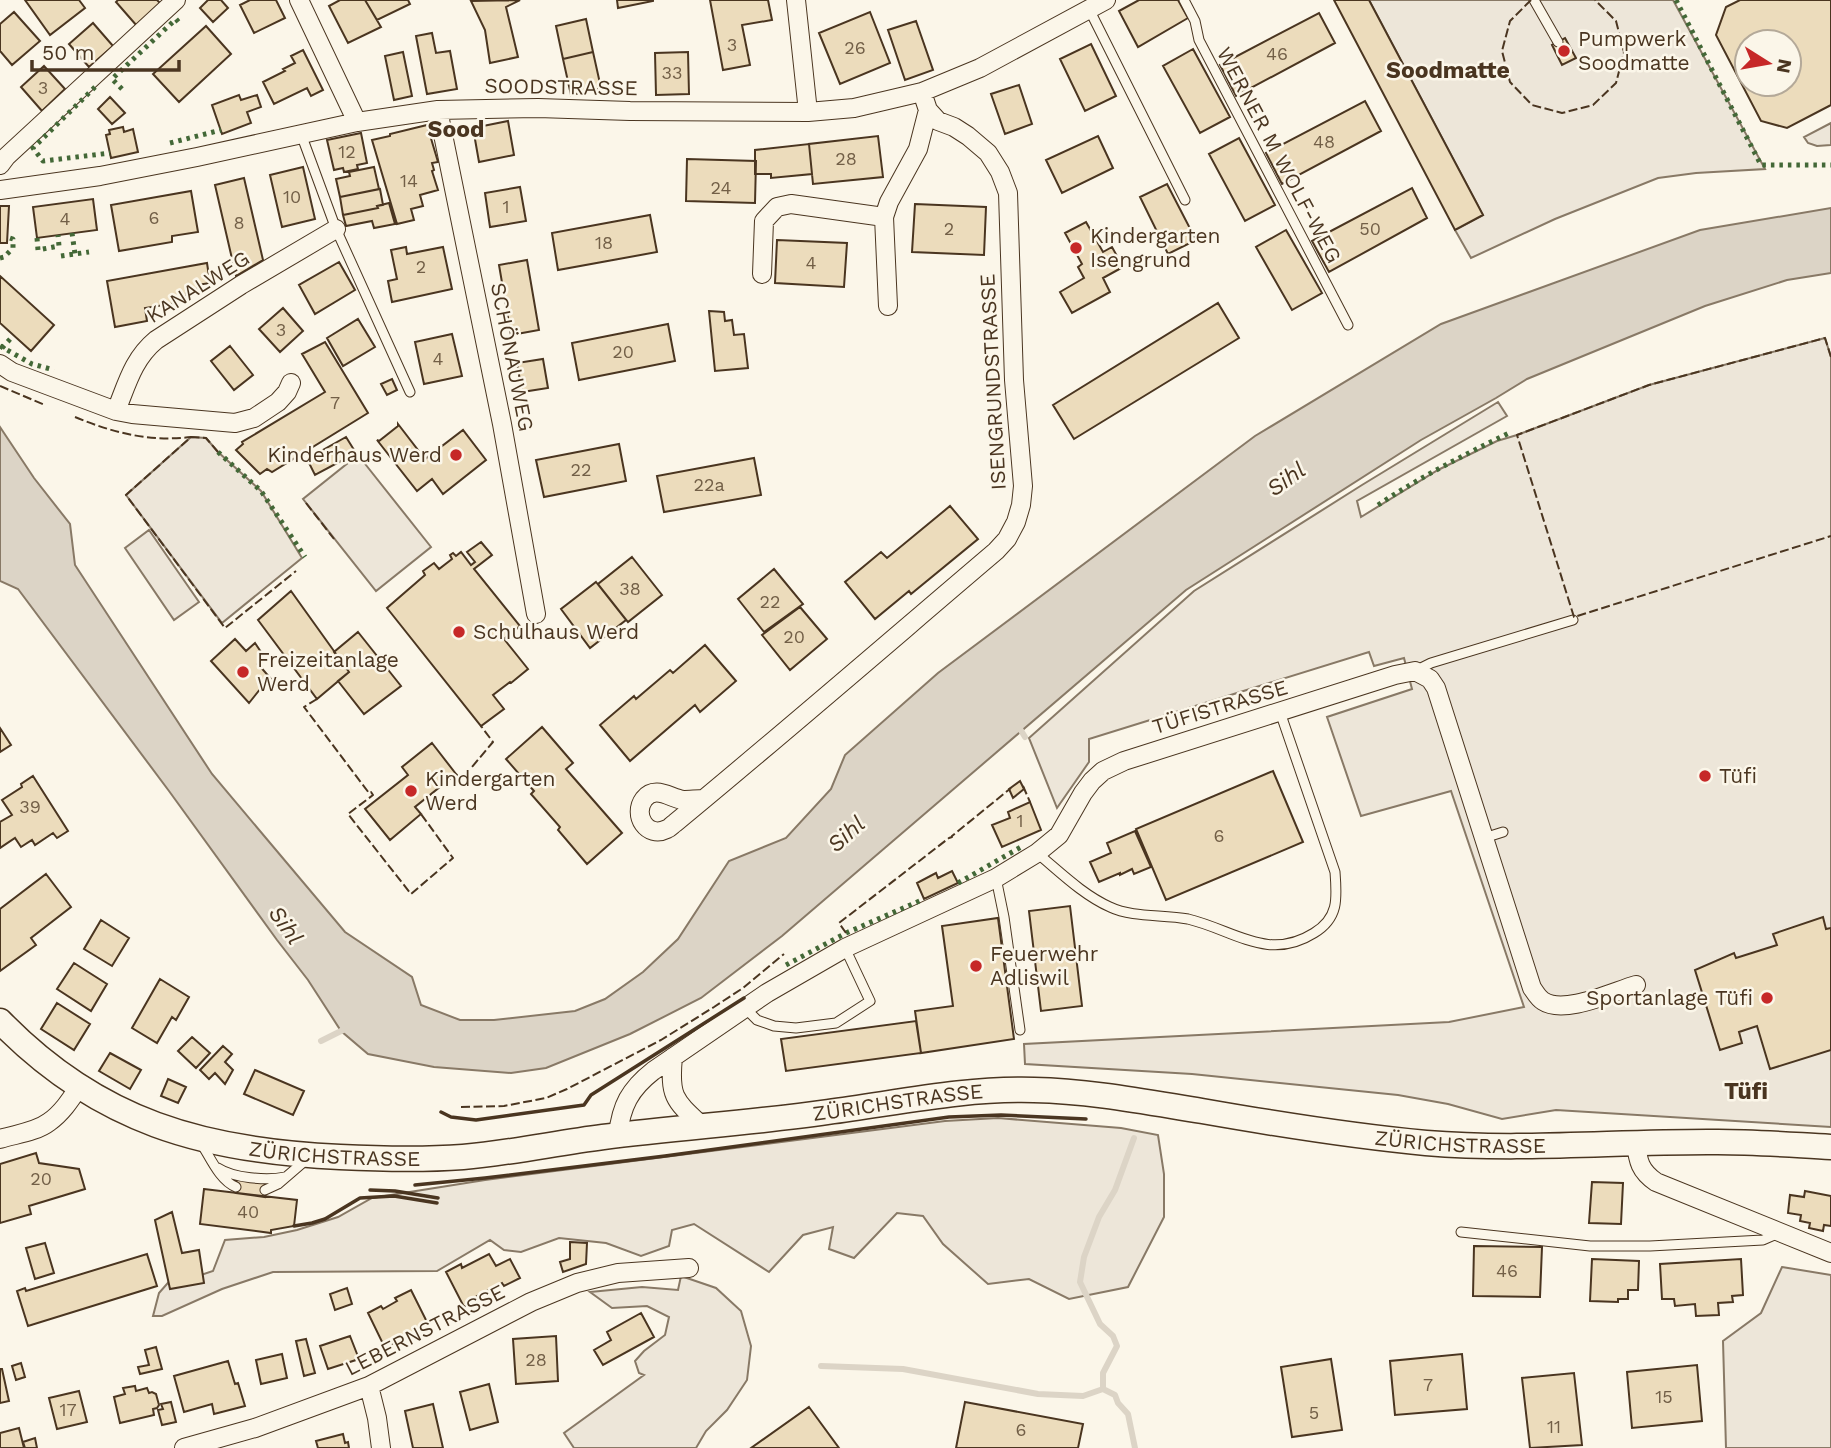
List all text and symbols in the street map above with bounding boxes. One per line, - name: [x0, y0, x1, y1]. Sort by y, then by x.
- place label: Pumpwerk Soodmatte: [1578, 26, 1690, 75]
- scale bar: [32, 28, 178, 72]
- north arrow: [1733, 28, 1803, 98]
- house number: 3: [727, 34, 737, 55]
- house number: 26: [844, 37, 866, 58]
- text: 50 m: [42, 40, 94, 65]
- street label: WERNER M WOLF-WEG: [1212, 43, 1347, 267]
- house number: 46: [1266, 43, 1288, 64]
- marker: Pumpwerk Soodmatte: [1556, 43, 1572, 59]
- district label: Soodmatte: [1386, 57, 1510, 84]
- text: N: [1772, 57, 1797, 75]
- house number: 33: [662, 62, 683, 83]
- street label: SOODSTRASSE: [484, 73, 638, 100]
- house number: 3: [38, 77, 48, 98]
- district label: Sood: [428, 116, 484, 143]
- house number: 48: [1313, 131, 1335, 152]
- house number: 12: [338, 141, 356, 162]
- house number: 28: [835, 148, 857, 169]
- house number: 14: [400, 170, 418, 191]
- house number: 24: [711, 177, 731, 198]
- house number: 10: [283, 186, 301, 207]
- house number: 1: [502, 196, 510, 217]
- house number: 6: [149, 207, 159, 228]
- house number: 4: [60, 208, 71, 229]
- house number: 8: [233, 212, 245, 233]
- house number: 2: [944, 218, 954, 239]
- house number: 50: [1359, 218, 1381, 239]
- place label: Kindergarten Isengrund: [1090, 223, 1221, 272]
- house number: 18: [595, 232, 613, 253]
- marker: Kindergarten Isengrund: [1068, 240, 1084, 256]
- street label: KANALWEG: [142, 245, 254, 328]
- house number: 4: [806, 252, 817, 273]
- house number: 2: [416, 256, 426, 277]
- street label: ISENGRUNDSTRASSE: [974, 273, 1011, 491]
- street label: SCHÖNAUWEG: [486, 280, 539, 433]
- house number: 3: [276, 319, 286, 340]
- house number: 20: [612, 341, 634, 362]
- house number: 4: [433, 348, 444, 369]
- house number: 7: [330, 392, 340, 413]
- place label: Kinderhaus Werd: [267, 442, 442, 467]
- marker: Kinderhaus Werd: [448, 447, 464, 463]
- water label: Sihl: [1262, 456, 1311, 502]
- house number: 22: [571, 459, 592, 480]
- house number: 22a: [693, 474, 725, 495]
- house number: 38: [619, 578, 641, 599]
- house number: 22: [760, 591, 781, 612]
- place label: Schulhaus Werd: [473, 619, 639, 644]
- marker: Schulhaus Werd: [451, 624, 467, 640]
- house number: 20: [783, 626, 805, 647]
- place label: Freizeitanlage Werd: [257, 647, 399, 696]
- marker: Freizeitanlage Werd: [235, 664, 251, 680]
- street label: TÜFISTRASSE: [1149, 674, 1290, 739]
- place label: Tüfi: [1719, 763, 1757, 788]
- place label: Kindergarten Werd: [425, 766, 556, 815]
- marker: Tüfi: [1697, 768, 1713, 784]
- marker: Kindergarten Werd: [403, 783, 419, 799]
- house number: 39: [19, 796, 41, 817]
- house number: 1: [1016, 810, 1024, 831]
- water label: Sihl: [822, 811, 871, 858]
- house number: 6: [1214, 825, 1224, 846]
- water label: Sihl: [263, 901, 309, 950]
- place label: Feuerwehr Adliswil: [990, 941, 1099, 990]
- marker: Feuerwehr Adliswil: [968, 958, 984, 974]
- place label: Sportanlage Tüfi: [1586, 985, 1753, 1010]
- marker: Sportanlage Tüfi: [1759, 990, 1775, 1006]
- street label: ZÜRICHSTRASSE: [811, 1078, 984, 1126]
- district label: Tüfi: [1724, 1078, 1768, 1105]
- street label: ZÜRICHSTRASSE: [1373, 1125, 1546, 1158]
- street label: ZÜRICHSTRASSE: [247, 1136, 420, 1171]
- house number: 20: [30, 1168, 52, 1189]
- house number: 40: [237, 1201, 259, 1222]
- house number: 46: [1496, 1260, 1518, 1281]
- street label: LEBERNSTRASSE: [341, 1278, 509, 1381]
- house number: 28: [525, 1349, 547, 1370]
- house number: 7: [1423, 1374, 1433, 1395]
- house number: 15: [1655, 1386, 1673, 1407]
- house number: 17: [59, 1399, 77, 1420]
- house number: 5: [1309, 1402, 1319, 1423]
- house number: 11: [1547, 1416, 1561, 1437]
- house number: 6: [1016, 1419, 1026, 1440]

